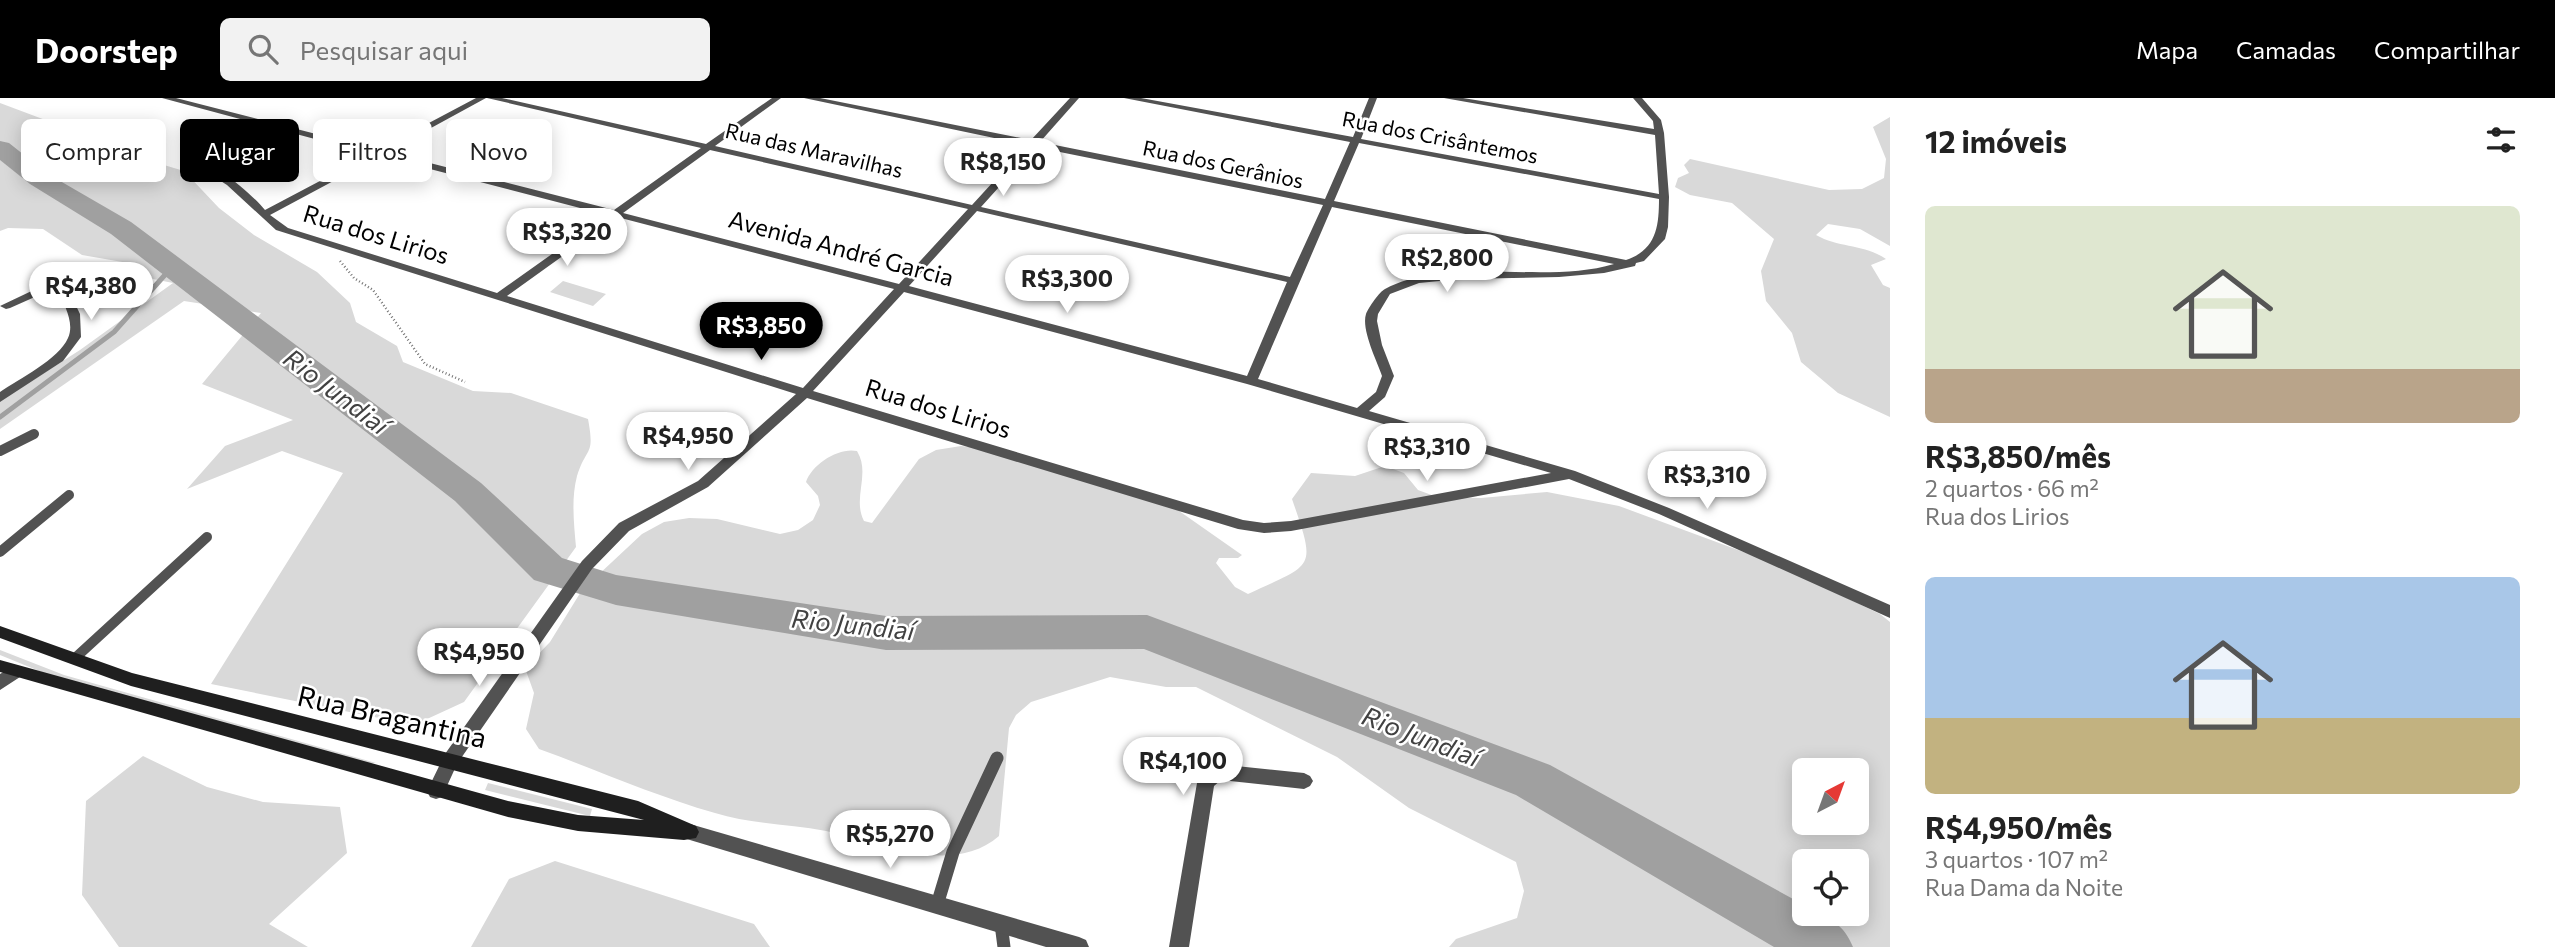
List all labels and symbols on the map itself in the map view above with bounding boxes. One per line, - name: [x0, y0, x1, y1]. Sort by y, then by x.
- street label: Rua dos Crisântemos: [1340, 105, 1540, 168]
- street label: Rua das Maravilhas: [723, 117, 905, 182]
- street label: Rua dos Gerânios: [1141, 134, 1306, 193]
- pin: R$8,150: [938, 139, 1068, 198]
- street label: Rua dos Lirios: [300, 198, 453, 269]
- street label: Avenida André Garcia: [726, 204, 957, 292]
- pin: R$3,320: [502, 208, 632, 268]
- pin: R$2,800: [1382, 234, 1512, 294]
- pin: R$3,300: [1002, 256, 1132, 315]
- pin: R$4,380: [26, 262, 156, 322]
- pin: R$3,850: [696, 302, 826, 362]
- water label: Rio Jundiaí: [278, 341, 399, 443]
- street label: Rua dos Lirios: [862, 372, 1015, 443]
- pin: R$4,950: [623, 412, 753, 472]
- pin: R$3,310: [1362, 424, 1492, 483]
- pin: R$3,310: [1642, 452, 1772, 511]
- water label: Rio Jundiaí: [790, 602, 921, 646]
- pin: R$4,950: [414, 628, 544, 688]
- street label: Rua Bragantina: [294, 678, 490, 754]
- water label: Rio Jundiaí: [1358, 699, 1489, 774]
- pin: R$4,100: [1118, 738, 1248, 797]
- north arrow: [1792, 758, 1869, 835]
- pin: R$5,270: [825, 810, 955, 870]

